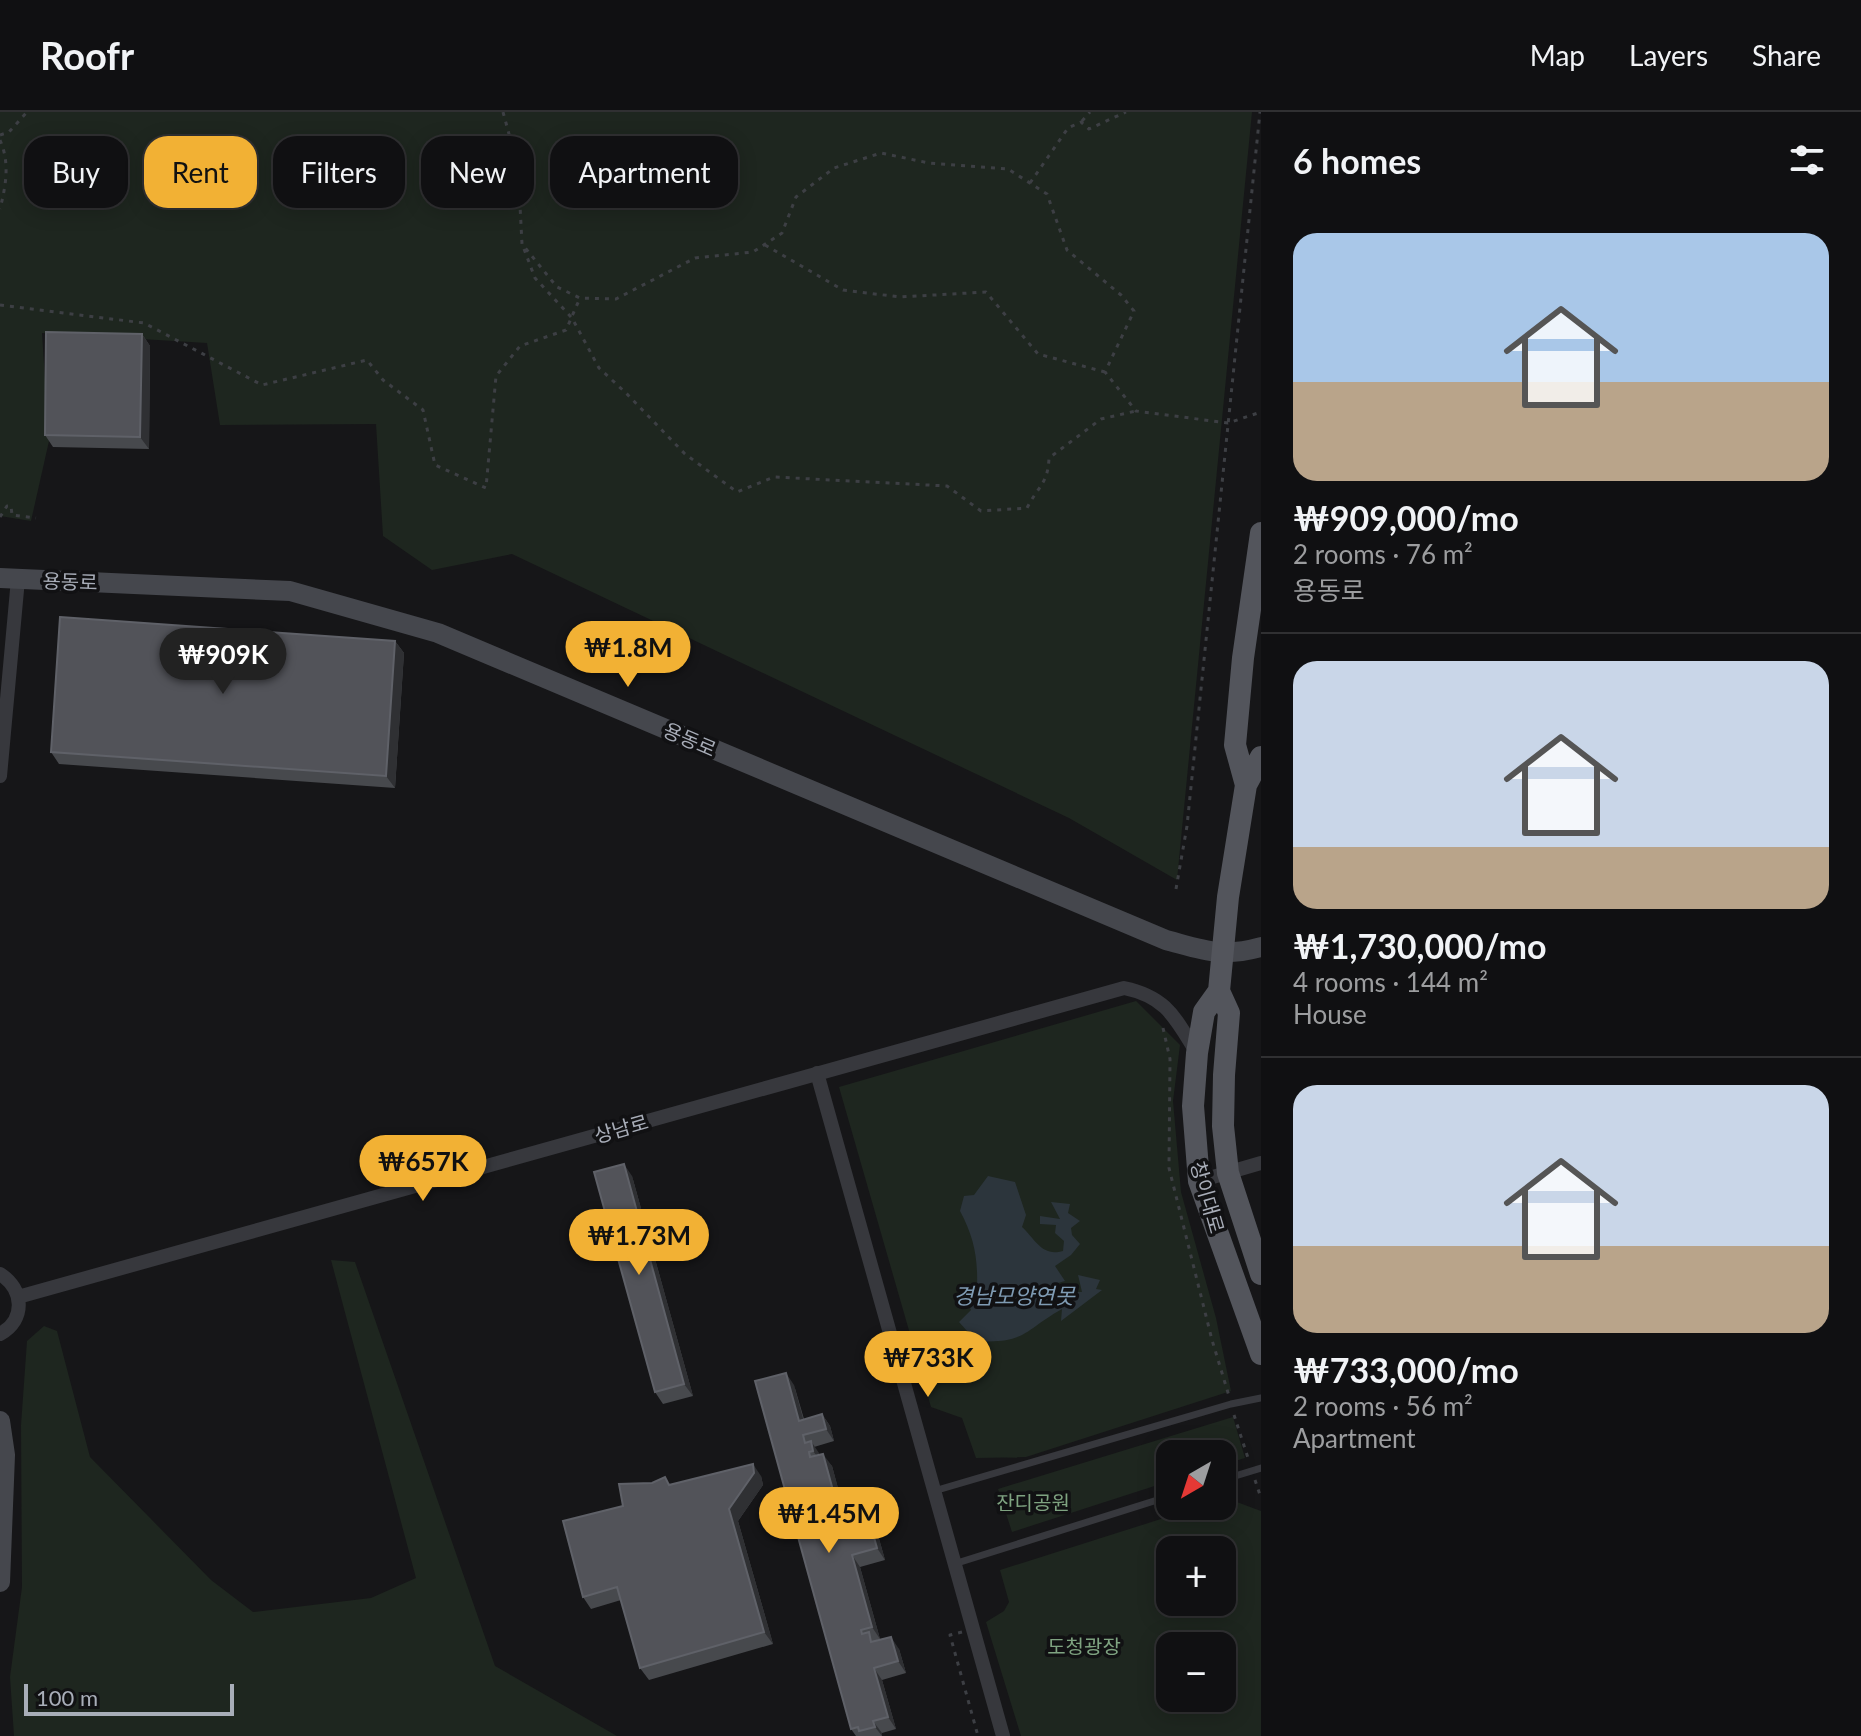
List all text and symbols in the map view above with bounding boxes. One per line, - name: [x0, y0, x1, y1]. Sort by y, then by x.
- text: Roofr: [40, 32, 134, 78]
- text: Map: [1530, 38, 1585, 72]
- text: Layers: [1629, 38, 1708, 72]
- text: Share: [1752, 38, 1821, 72]
- chip: Buy: [24, 136, 128, 208]
- chip: Rent: [144, 136, 257, 208]
- chip: Filters: [273, 136, 405, 208]
- chip: New: [421, 136, 534, 208]
- chip: Apartment: [550, 136, 738, 208]
- icon: filters: [1785, 138, 1829, 182]
- text: 6 homes: [1293, 140, 1421, 181]
- icon: home: [1489, 285, 1633, 429]
- text: ₩909,000/mo: [1293, 497, 1519, 538]
- text: 2 rooms · 76 m²: [1293, 538, 1473, 570]
- street label: 용동로: [42, 568, 98, 594]
- text: 용동로: [1293, 574, 1365, 606]
- pin: ₩1.8M: [572, 621, 684, 689]
- pin: ₩909K: [167, 628, 279, 696]
- text: ₩1.8M: [584, 631, 673, 663]
- text: ₩909K: [177, 638, 269, 670]
- icon: home: [1489, 713, 1633, 857]
- street label: 용동로: [660, 717, 720, 761]
- text: ₩1,730,000/mo: [1293, 925, 1547, 966]
- text: 4 rooms · 144 m²: [1293, 966, 1488, 998]
- text: House: [1293, 998, 1367, 1030]
- street label: 상남로: [591, 1109, 651, 1147]
- pin: ₩657K: [367, 1135, 479, 1203]
- icon: home: [1489, 1137, 1633, 1281]
- text: ₩657K: [377, 1145, 469, 1177]
- street label: 창이대로: [1186, 1158, 1230, 1236]
- pin: ₩1.73M: [574, 1209, 704, 1277]
- text: ₩1.73M: [587, 1219, 691, 1251]
- water label: 경남모양연못: [953, 1282, 1076, 1309]
- pin: ₩733K: [872, 1331, 984, 1399]
- text: ₩733K: [882, 1341, 974, 1373]
- text: ₩733,000/mo: [1293, 1349, 1519, 1390]
- text: 2 rooms · 56 m²: [1293, 1390, 1473, 1422]
- text: Apartment: [1293, 1422, 1416, 1454]
- north arrow: [1156, 1440, 1236, 1520]
- map controls: [1156, 1440, 1236, 1712]
- pin: ₩1.45M: [764, 1487, 894, 1555]
- park label: 잔디공원: [996, 1490, 1070, 1514]
- text: ₩1.45M: [777, 1497, 881, 1529]
- button: +: [1156, 1536, 1236, 1616]
- button: −: [1156, 1632, 1236, 1712]
- park label: 도청광장: [1047, 1634, 1121, 1658]
- scale bar: [24, 1680, 234, 1716]
- text: 100 m: [36, 1684, 98, 1711]

